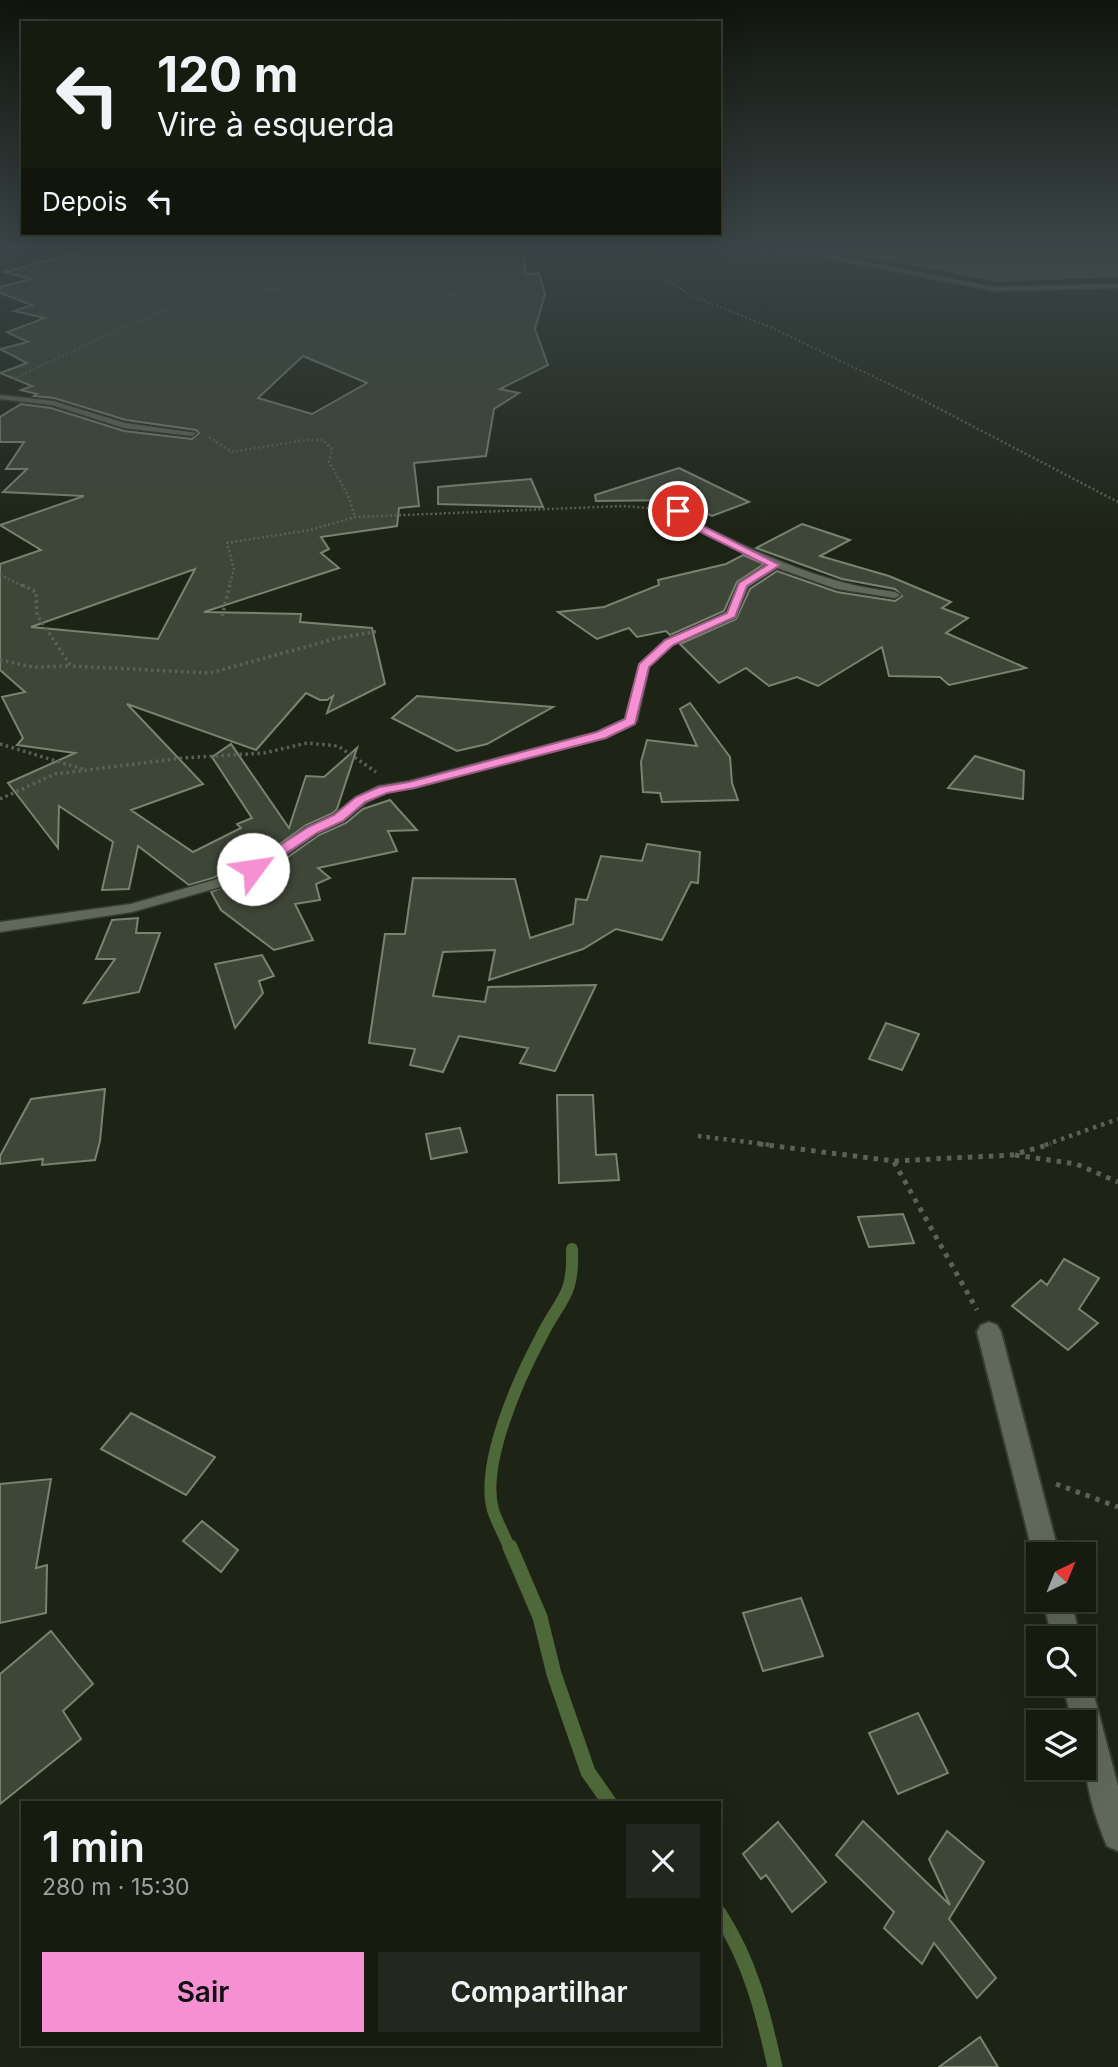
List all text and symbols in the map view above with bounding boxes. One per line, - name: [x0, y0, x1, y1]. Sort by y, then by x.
- text: 120 m: [157, 45, 298, 104]
- icon: left: [42, 49, 133, 140]
- text: Vire à esquerda: [157, 105, 395, 144]
- icon: left: [141, 182, 179, 220]
- text: Depois: [42, 186, 127, 217]
- pin: [648, 481, 708, 541]
- icon: arrive: [659, 492, 697, 530]
- position arrow: [216, 832, 290, 906]
- north arrow: [1026, 1542, 1096, 1612]
- map controls: [1026, 1542, 1096, 1780]
- button: search: [1026, 1626, 1096, 1696]
- button: layers: [1026, 1710, 1096, 1780]
- text: 1 min: [42, 1821, 145, 1872]
- button: close: [626, 1824, 700, 1898]
- text: 280 m · 15:30: [42, 1873, 190, 1901]
- button: Sair: [42, 1952, 364, 2032]
- button: Compartilhar: [378, 1952, 700, 2032]

